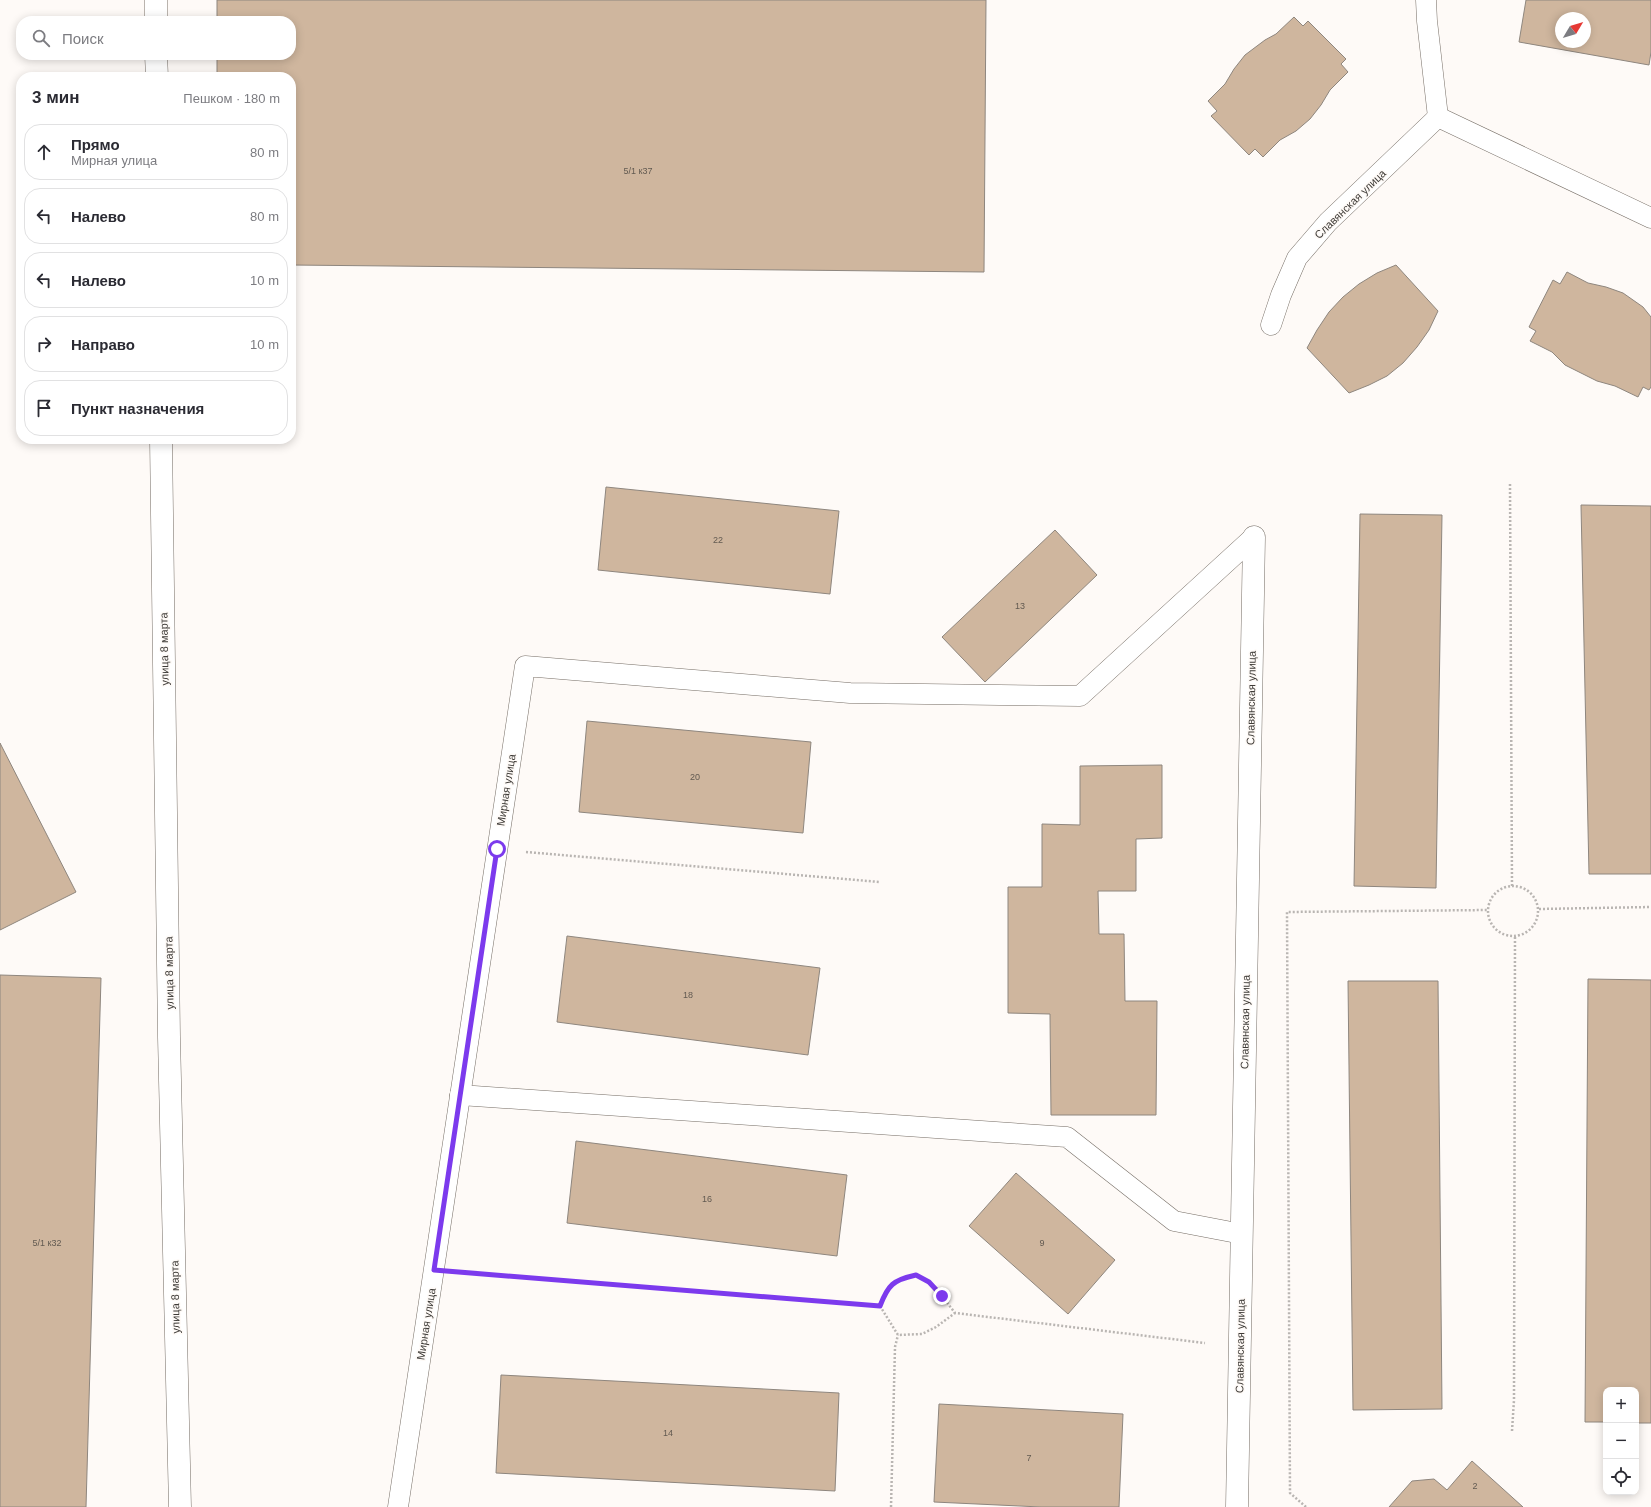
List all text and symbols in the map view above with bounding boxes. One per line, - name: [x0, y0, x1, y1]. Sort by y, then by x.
- north arrow: [1555, 12, 1591, 48]
- search box: [16, 16, 296, 60]
- icon: search: [30, 27, 52, 49]
- text: Поиск: [62, 30, 104, 47]
- text: 3 мин: [32, 88, 79, 107]
- text: Пешком · 180 m: [183, 91, 280, 106]
- text: Прямо: [71, 136, 120, 153]
- icon: ahead: [33, 141, 55, 163]
- text: 80 m: [250, 145, 279, 160]
- text: Мирная улица: [71, 153, 157, 168]
- house number: 5/1 к37: [624, 166, 652, 176]
- street label: Славянская улица: [1312, 166, 1389, 241]
- icon: left: [33, 205, 55, 227]
- text: Налево: [71, 208, 126, 225]
- text: 80 m: [250, 209, 279, 224]
- icon: left: [33, 269, 55, 291]
- text: Налево: [71, 272, 126, 289]
- text: 10 m: [250, 273, 279, 288]
- icon: right: [33, 333, 55, 355]
- text: Направо: [71, 336, 135, 353]
- text: 10 m: [250, 337, 279, 352]
- icon: arrive: [33, 397, 55, 419]
- text: Пункт назначения: [71, 400, 204, 417]
- house number: 22: [713, 535, 723, 545]
- house number: 13: [1015, 601, 1025, 611]
- street label: улица 8 марта: [157, 611, 171, 686]
- street label: Славянская улица: [1244, 650, 1258, 745]
- street label: Мирная улица: [494, 752, 518, 827]
- house number: 20: [690, 772, 700, 782]
- route start: [488, 840, 506, 858]
- street label: улица 8 марта: [162, 935, 176, 1010]
- street label: Славянская улица: [1238, 974, 1252, 1069]
- house number: 18: [683, 990, 693, 1000]
- house number: 16: [702, 1194, 712, 1204]
- house number: 5/1 к32: [33, 1238, 61, 1248]
- house number: 9: [1039, 1238, 1045, 1248]
- street label: улица 8 марта: [168, 1259, 182, 1334]
- street label: Мирная улица: [414, 1286, 438, 1361]
- route end: [933, 1287, 951, 1305]
- street label: Славянская улица: [1233, 1298, 1247, 1393]
- map controls: [1603, 1387, 1639, 1495]
- button: +: [1603, 1387, 1639, 1423]
- button: −: [1603, 1423, 1639, 1459]
- house number: 14: [663, 1428, 673, 1438]
- house number: 7: [1026, 1453, 1032, 1463]
- button: locate: [1603, 1459, 1639, 1495]
- house number: 2: [1472, 1481, 1478, 1491]

